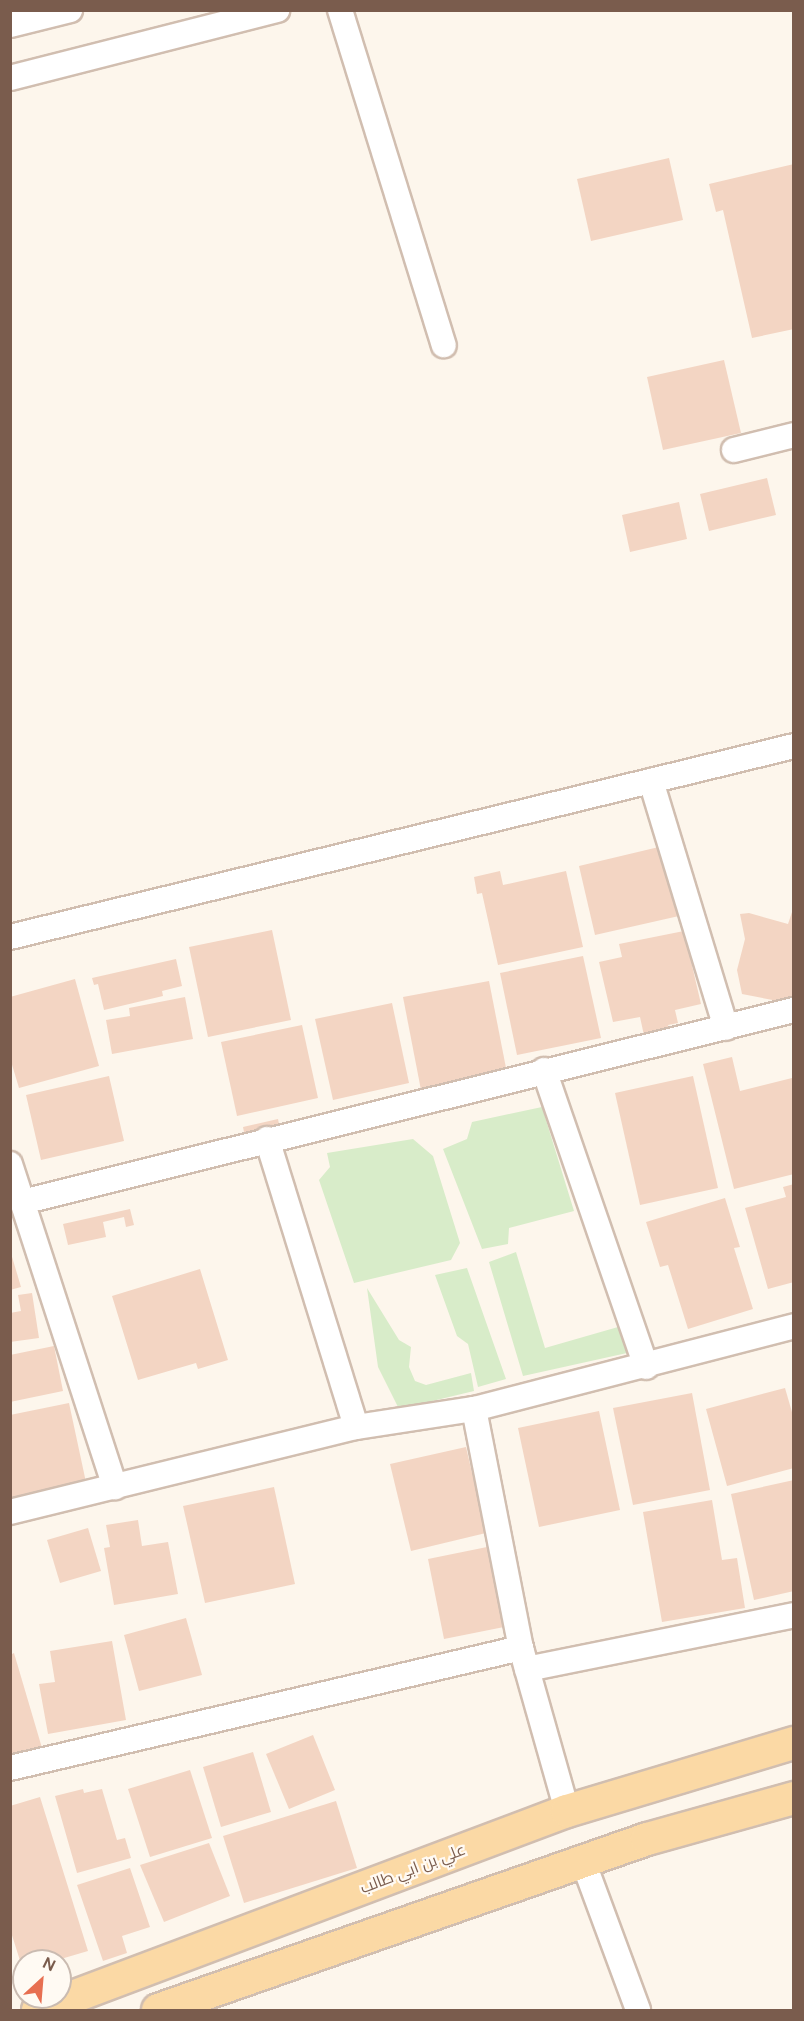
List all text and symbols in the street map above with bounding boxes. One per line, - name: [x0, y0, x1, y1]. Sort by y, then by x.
- street label: علي بن ابي طالب: [358, 1840, 468, 1898]
- north arrow: [12, 1949, 72, 2009]
- text: N: [39, 1952, 59, 1976]

